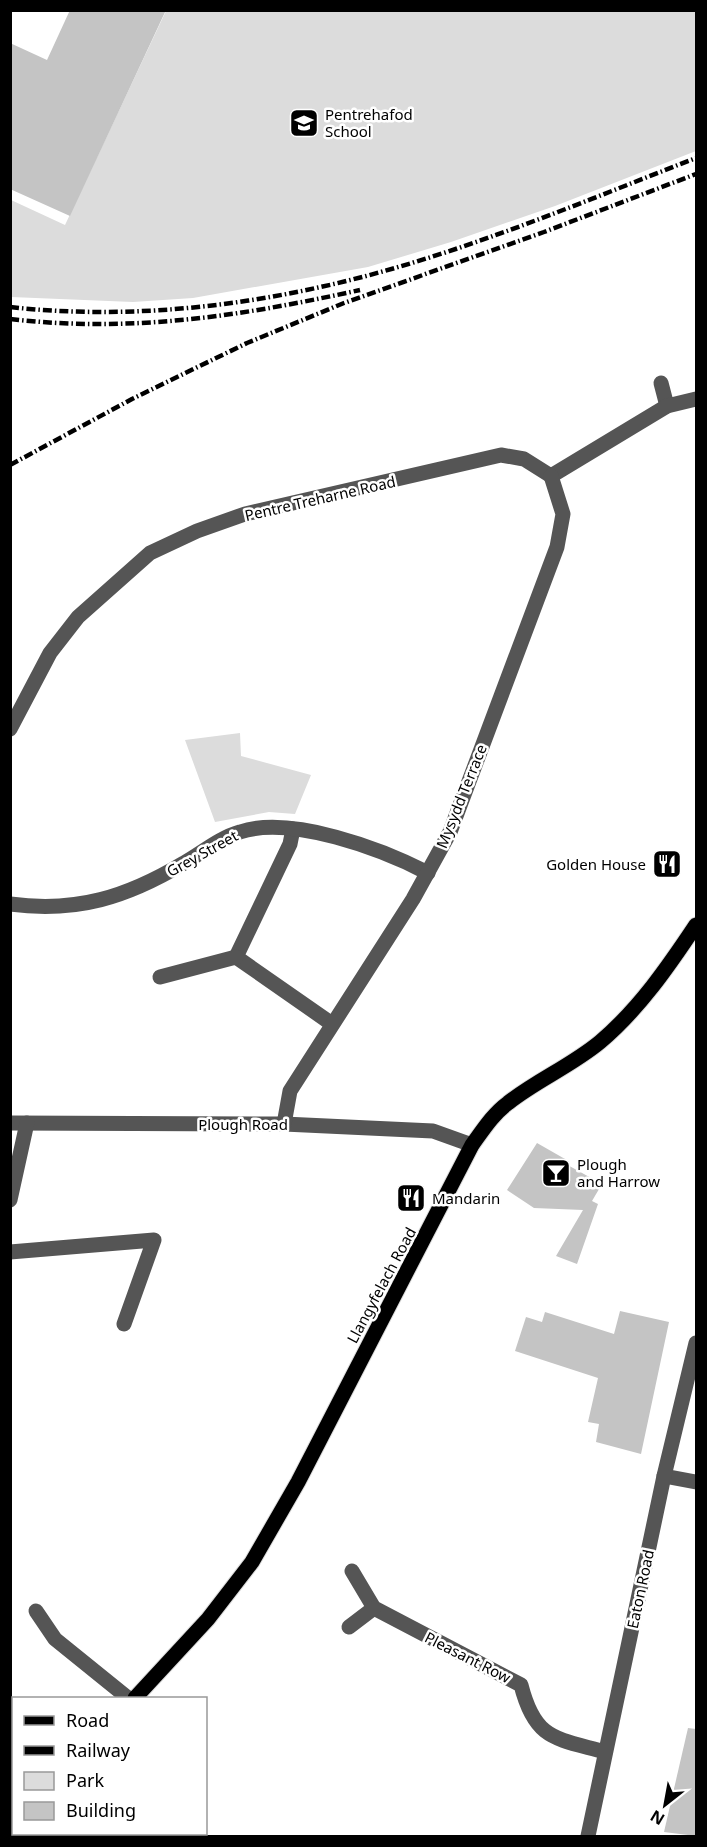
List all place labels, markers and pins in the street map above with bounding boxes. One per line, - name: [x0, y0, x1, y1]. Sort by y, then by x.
- place label: Pentrehafod School: [325, 104, 413, 141]
- school or university icon: Pentrehafod School: [288, 107, 320, 139]
- restaurant icon: Golden House: [651, 848, 683, 880]
- place label: Golden House: [546, 854, 646, 874]
- place label: Plough and Harrow: [577, 1154, 660, 1191]
- bar icon: Plough and Harrow: [540, 1157, 572, 1189]
- restaurant icon: Mandarin: [395, 1182, 427, 1214]
- place label: Mandarin: [432, 1188, 500, 1208]

